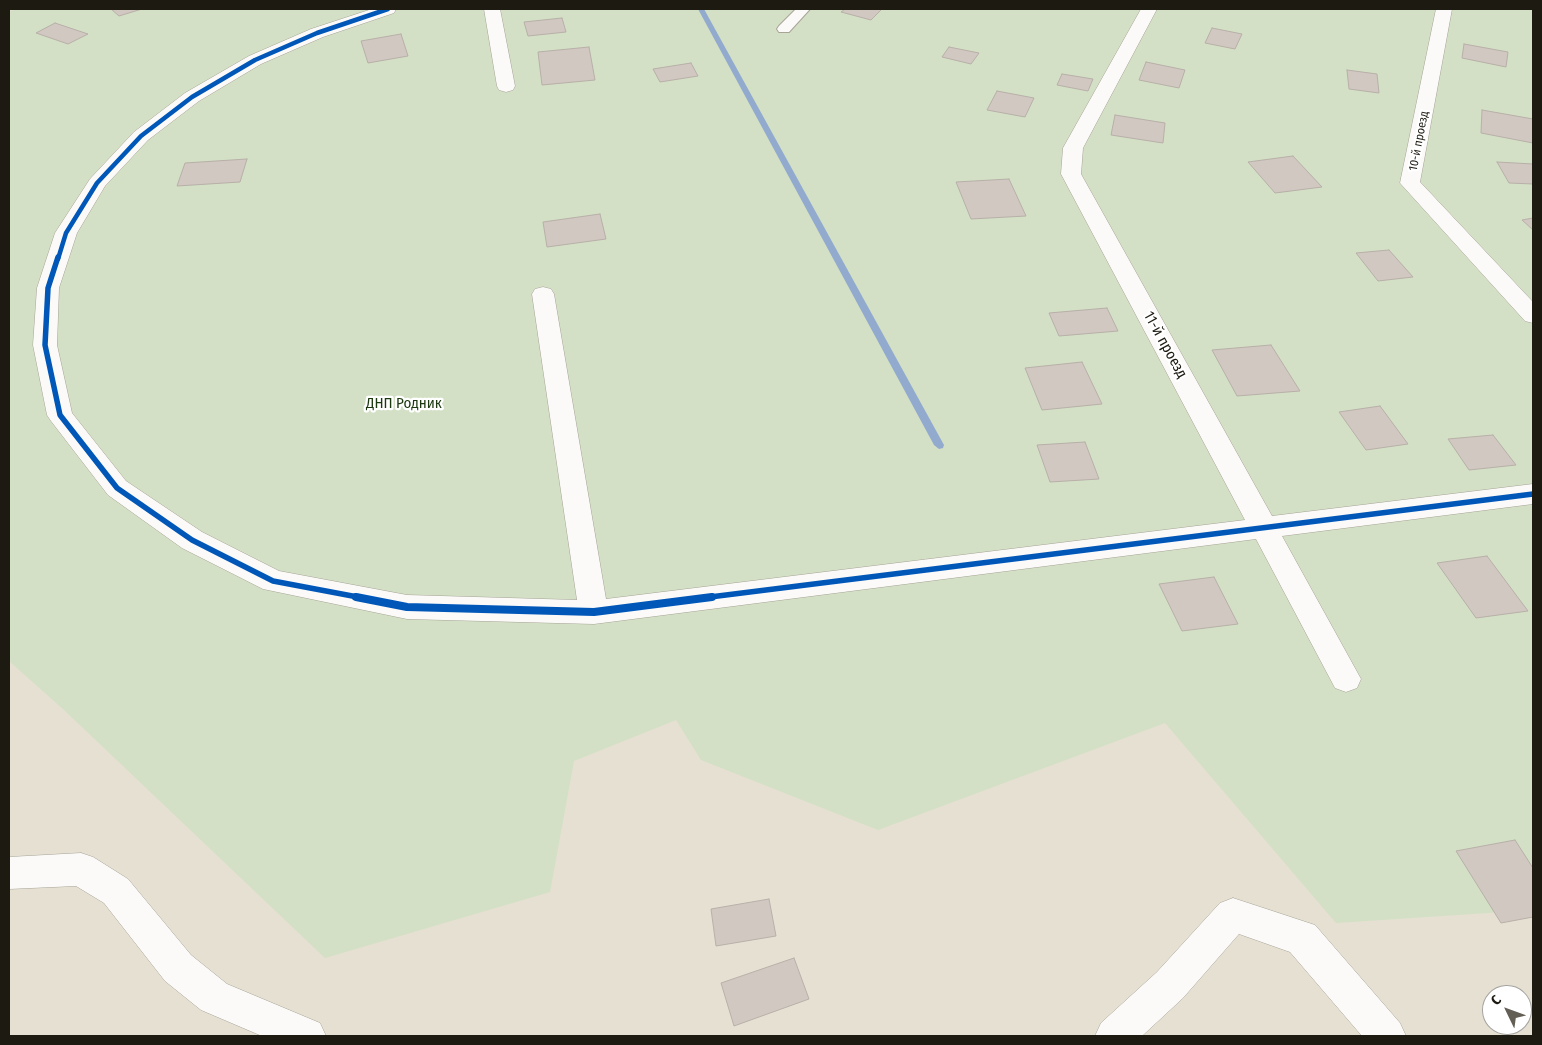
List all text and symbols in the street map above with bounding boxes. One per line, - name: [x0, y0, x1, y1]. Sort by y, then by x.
- street label: 10-й проезд: [1406, 110, 1432, 172]
- street label: 11-й проезд: [1139, 308, 1191, 382]
- park label: ДНП Родник: [366, 395, 442, 413]
- north arrow: [1482, 985, 1532, 1035]
- text: С: [1487, 992, 1505, 1009]

